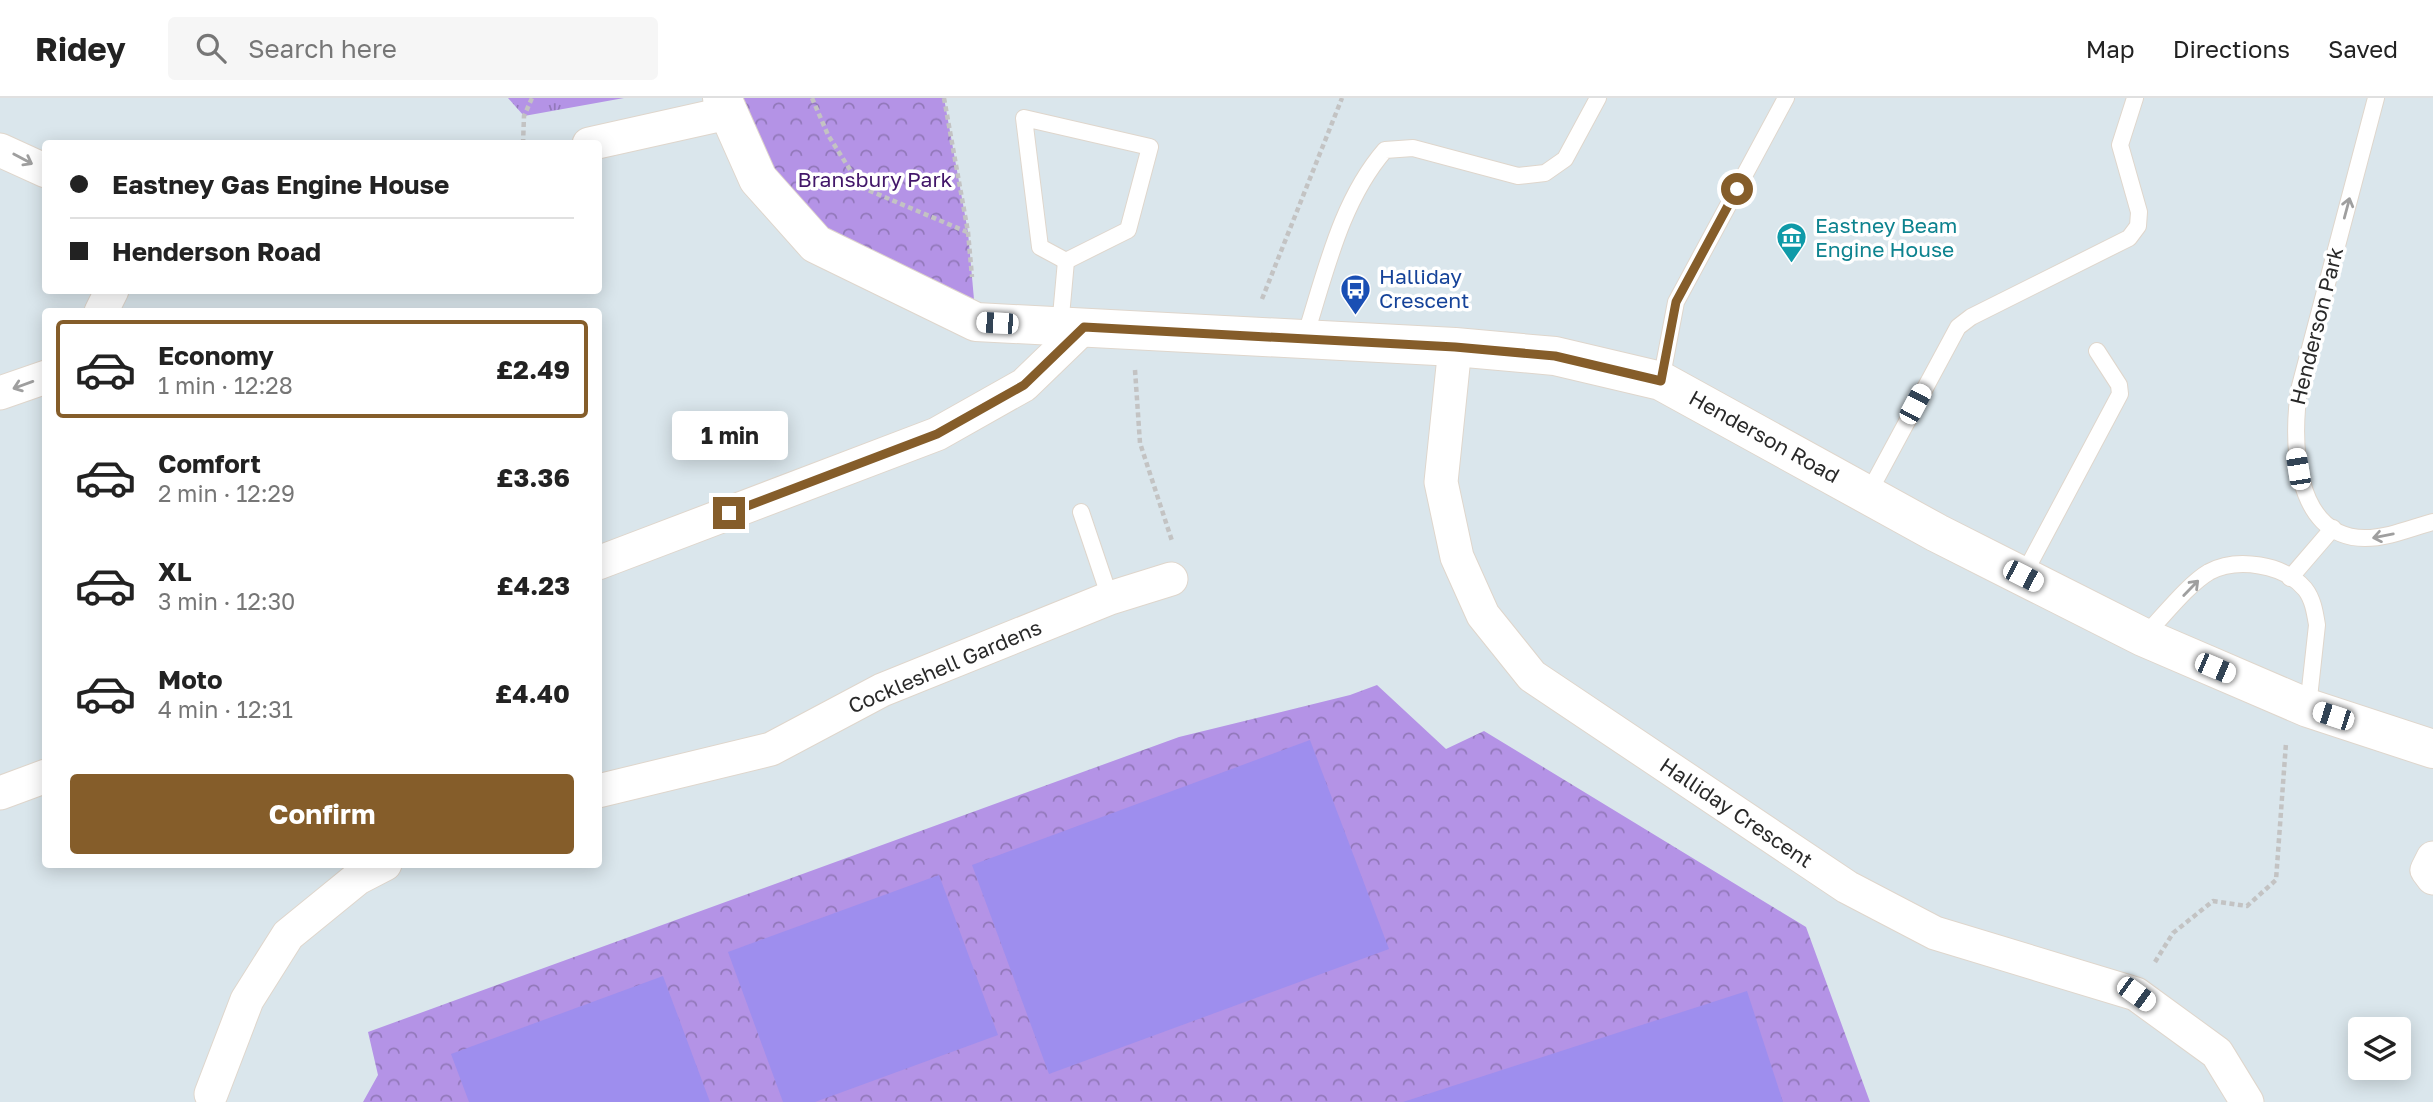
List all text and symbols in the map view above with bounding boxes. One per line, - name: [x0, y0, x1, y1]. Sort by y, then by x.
- search box: [168, 17, 658, 80]
- text: Ridey: [35, 29, 126, 68]
- icon: search: [192, 29, 230, 67]
- text: Search here: [248, 33, 397, 64]
- text: Map: [2086, 34, 2135, 63]
- text: Directions: [2173, 34, 2290, 63]
- text: Saved: [2328, 34, 2398, 63]
- one-way arrow: [12, 153, 33, 166]
- park label: Bransbury Park: [798, 166, 953, 192]
- text: Eastney Gas Engine House: [112, 169, 449, 200]
- route start: [1721, 173, 1753, 205]
- one-way arrow: [2341, 197, 2354, 220]
- place label: Eastney Beam Engine House: [1815, 212, 1957, 262]
- museum icon: Eastney Beam Engine House: [1775, 221, 1809, 265]
- text: Henderson Road: [112, 236, 321, 267]
- street label: Henderson Park: [2284, 244, 2348, 407]
- place label: Halliday Crescent: [1379, 263, 1469, 313]
- bus stop icon: Halliday Crescent: [1339, 272, 1373, 316]
- car: [976, 311, 1019, 335]
- icon: car: [74, 338, 137, 401]
- text: Economy: [158, 340, 274, 371]
- text: £2.49: [496, 354, 570, 385]
- text: 1 min · 12:28: [158, 371, 293, 399]
- one-way arrow: [12, 380, 34, 392]
- car: [1896, 381, 1935, 427]
- street label: Henderson Road: [1685, 384, 1844, 488]
- callout: 1 min: [671, 412, 787, 460]
- text: 1 min: [701, 421, 759, 449]
- icon: car: [74, 446, 137, 509]
- car: [2285, 447, 2312, 491]
- text: Comfort: [158, 448, 261, 479]
- text: £3.36: [496, 462, 570, 493]
- text: 2 min · 12:29: [158, 479, 295, 507]
- route end: [713, 497, 745, 529]
- one-way arrow: [2372, 529, 2395, 543]
- icon: car: [74, 554, 137, 617]
- text: XL: [158, 556, 192, 587]
- car: [2000, 557, 2047, 595]
- text: £4.23: [497, 570, 570, 601]
- one-way arrow: [2183, 580, 2200, 597]
- text: 3 min · 12:30: [158, 587, 295, 615]
- street label: Cockleshell Gardens: [844, 614, 1045, 719]
- car: [2192, 650, 2239, 686]
- icon: car: [74, 662, 137, 725]
- text: Moto: [158, 664, 223, 695]
- text: £4.40: [495, 678, 570, 709]
- text: 4 min · 12:31: [158, 695, 293, 723]
- car: [2310, 700, 2357, 732]
- street label: Halliday Crescent: [1655, 751, 1818, 873]
- button: Confirm: [70, 774, 574, 854]
- car: [2113, 973, 2160, 1015]
- map controls: [2348, 1017, 2411, 1080]
- button: layers: [2348, 1017, 2411, 1080]

